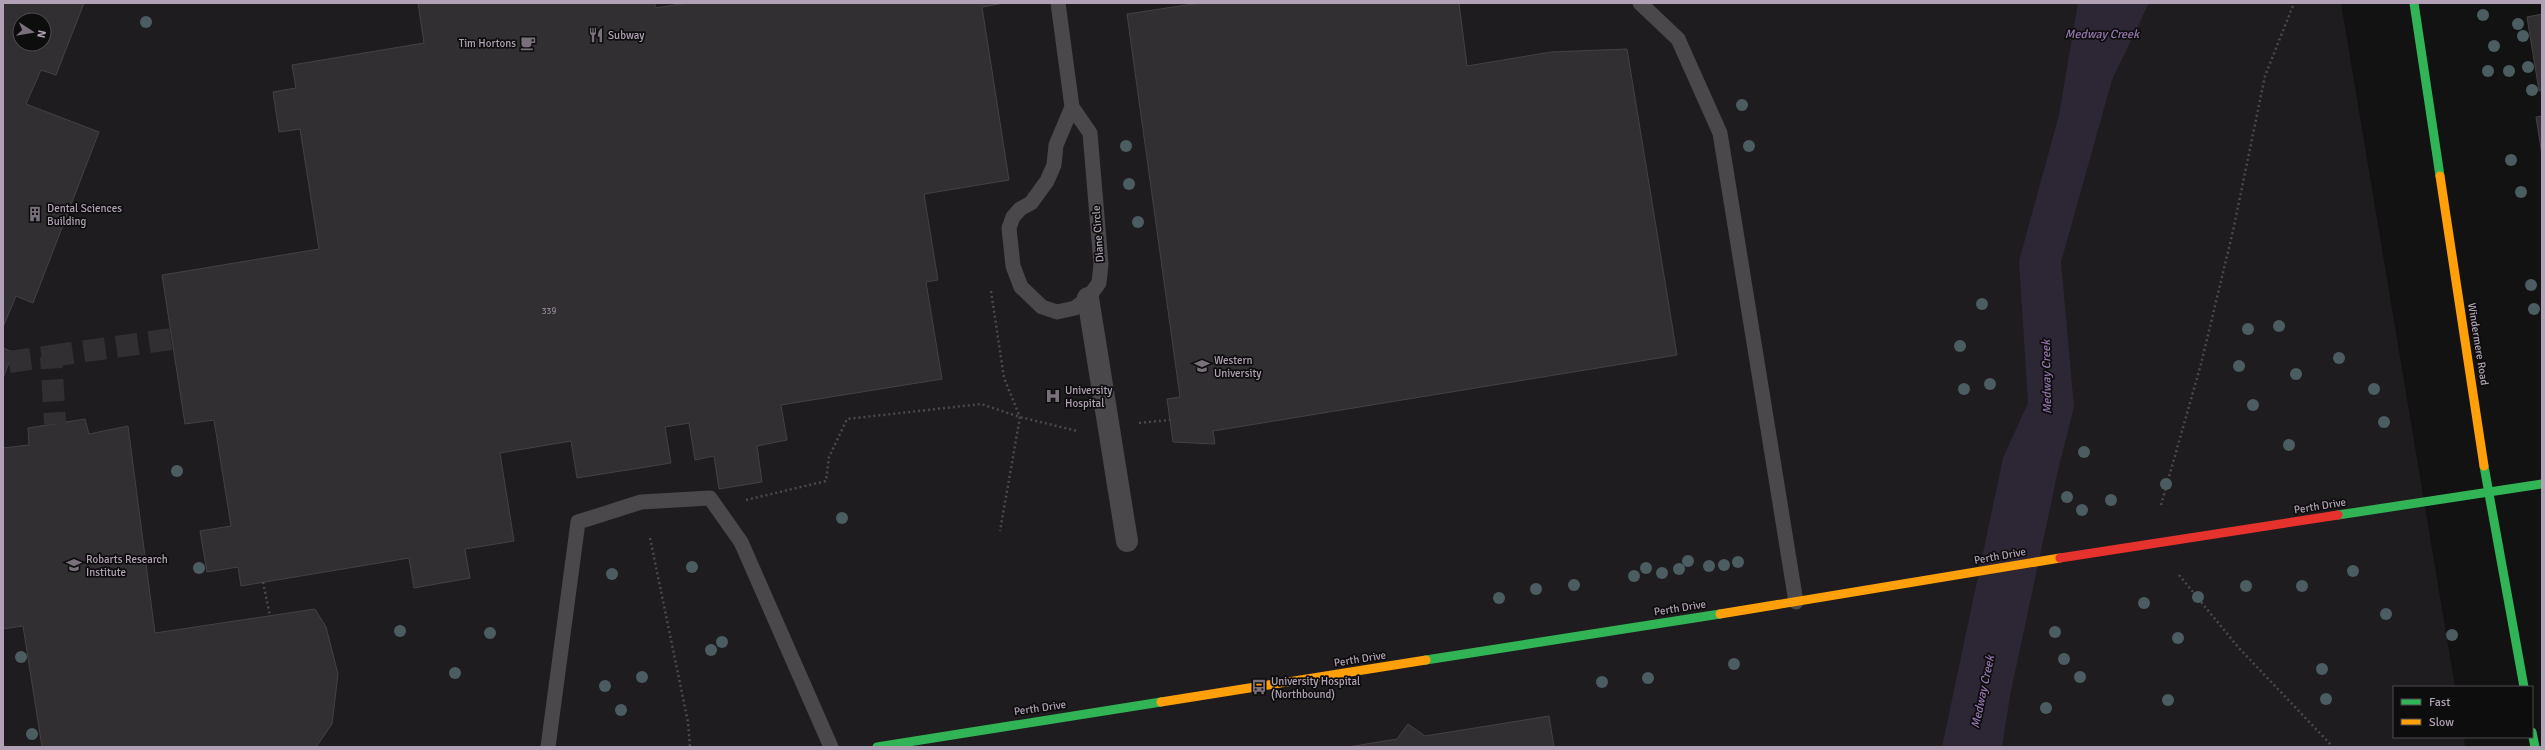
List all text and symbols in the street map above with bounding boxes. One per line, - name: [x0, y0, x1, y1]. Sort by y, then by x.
- north arrow: [12, 12, 52, 52]
- restaurant icon: Subway: [587, 26, 605, 44]
- water label: Medway Creek: [2065, 27, 2140, 42]
- text: N: [34, 29, 48, 39]
- place label: Subway: [608, 29, 645, 42]
- cafe icon: Tim Hortons: [519, 34, 537, 52]
- place label: Tim Hortons: [459, 37, 516, 50]
- place label: Dental Sciences Building: [47, 202, 122, 228]
- building icon: Dental Sciences Building: [26, 205, 44, 223]
- street label: Diane Circle: [1090, 205, 1106, 263]
- street label: Windermere Road: [2465, 302, 2491, 386]
- house number: 339: [542, 306, 556, 317]
- water label: Medway Creek: [2039, 339, 2055, 414]
- place label: Western University: [1214, 354, 1262, 380]
- school or university icon: Western University: [1193, 357, 1211, 375]
- place label: University Hospital: [1065, 384, 1113, 410]
- hospital icon: University Hospital: [1044, 387, 1062, 405]
- street label: Perth Drive: [2293, 495, 2347, 517]
- street label: Perth Drive: [1973, 545, 2027, 567]
- place label: Robarts Research Institute: [86, 553, 168, 579]
- school or university icon: Robarts Research Institute: [65, 556, 83, 574]
- street label: Perth Drive: [1653, 597, 1707, 619]
- street label: Perth Drive: [1333, 648, 1387, 670]
- water label: Medway Creek: [1968, 653, 1998, 730]
- place label: University Hospital (Northbound): [1271, 675, 1360, 701]
- bus stop icon: University Hospital (Northbound): [1250, 678, 1268, 696]
- legend: [2393, 686, 2533, 738]
- text: Fast: [2429, 695, 2450, 710]
- street label: Perth Drive: [1013, 698, 1067, 718]
- text: Slow: [2429, 715, 2454, 730]

